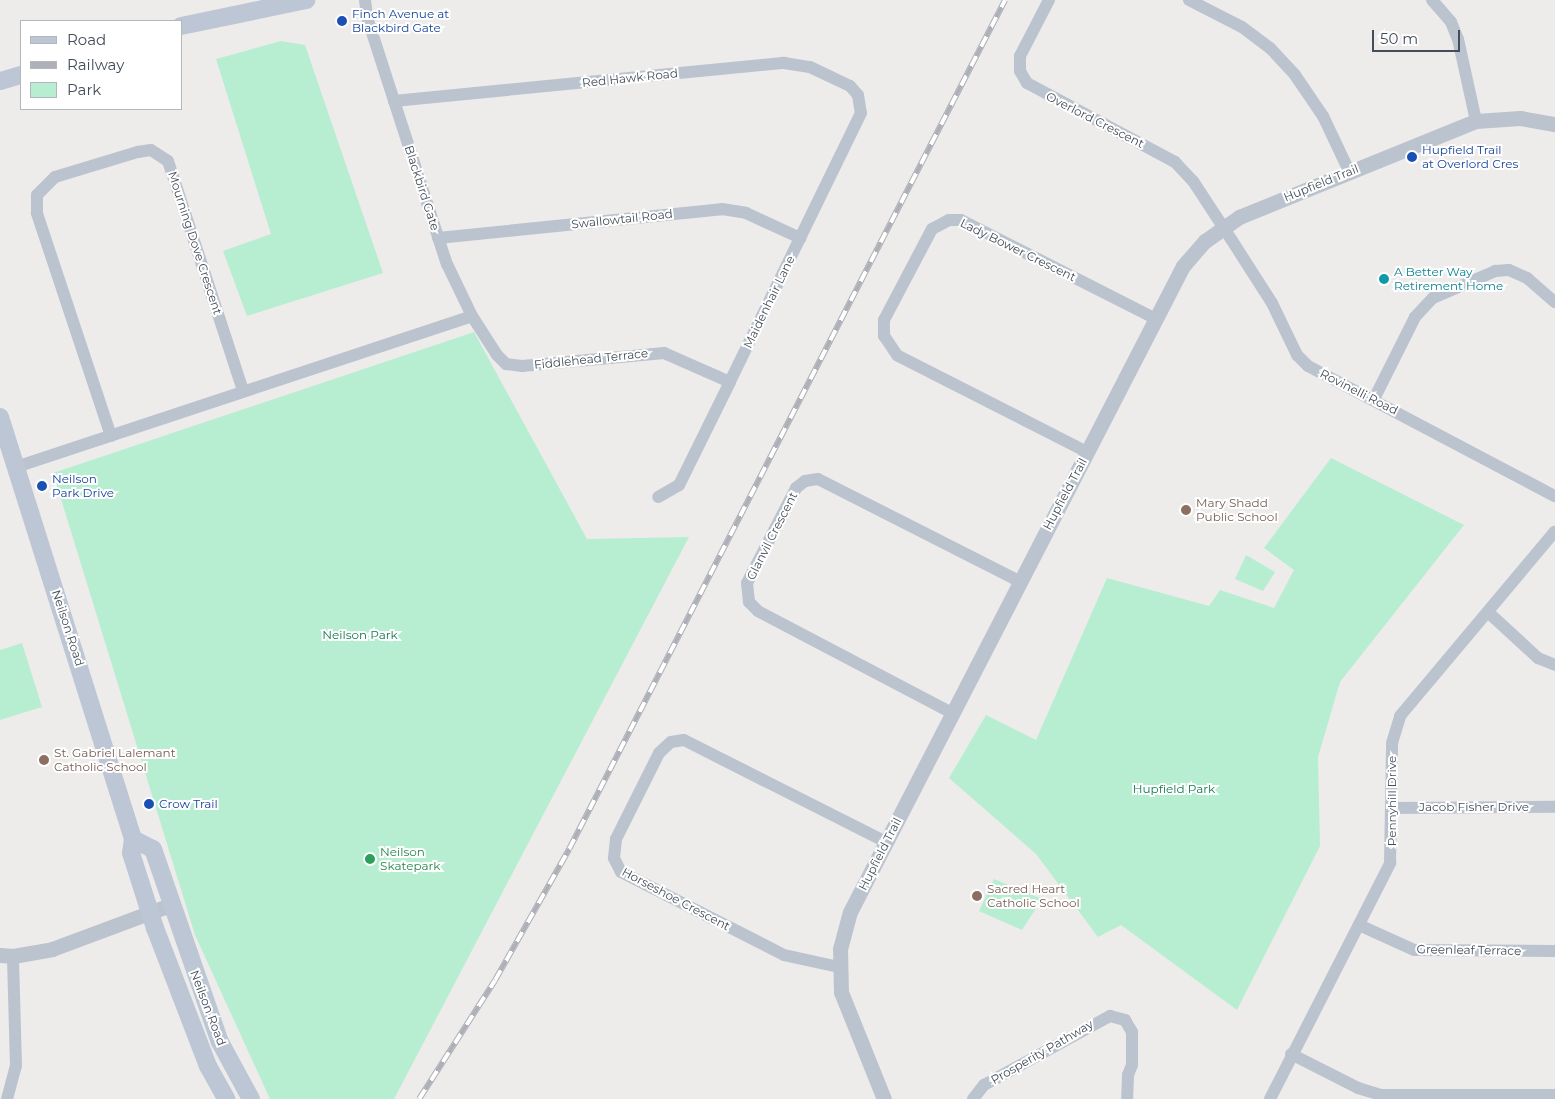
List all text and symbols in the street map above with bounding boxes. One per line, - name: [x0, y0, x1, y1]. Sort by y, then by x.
- place label: Finch Avenue at Blackbird Gate: [352, 7, 449, 35]
- marker: Finch Avenue at Blackbird Gate: [336, 15, 348, 27]
- legend: [20, 20, 182, 110]
- scale bar: [1375, 20, 1462, 52]
- text: 50 m: [1380, 29, 1418, 48]
- text: Road: [67, 30, 106, 49]
- text: Railway: [67, 55, 124, 74]
- street label: Red Hawk Road: [581, 66, 679, 90]
- text: Park: [67, 80, 101, 99]
- street label: Overlord Crescent: [1044, 89, 1146, 151]
- place label: Hupfield Trail at Overlord Cres: [1422, 143, 1518, 171]
- street label: Blackbird Gate: [401, 144, 443, 232]
- marker: Hupfield Trail at Overlord Cres: [1406, 151, 1418, 163]
- street label: Hupfield Trail: [1281, 161, 1361, 205]
- street label: Mourning Dove Crescent: [165, 170, 225, 316]
- street label: Swallowtail Road: [571, 207, 673, 231]
- street label: Lady Bower Crescent: [958, 216, 1078, 284]
- street label: Maidenhair Lane: [740, 253, 798, 351]
- place label: A Better Way Retirement Home: [1394, 265, 1503, 293]
- marker: A Better Way Retirement Home: [1378, 273, 1390, 285]
- street label: Fiddlehead Terrace: [533, 346, 649, 372]
- street label: Rovinelli Road: [1318, 366, 1400, 418]
- street label: Hupfield Trail: [1040, 455, 1090, 533]
- place label: Neilson Park Drive: [52, 472, 114, 500]
- marker: Neilson Park Drive: [36, 480, 48, 492]
- street label: Glanvil Crescent: [744, 490, 800, 582]
- place label: Mary Shadd Public School: [1196, 496, 1278, 524]
- marker: Mary Shadd Public School: [1180, 504, 1192, 516]
- street label: Neilson Road: [49, 588, 87, 668]
- park label: Neilson Park: [322, 628, 398, 642]
- place label: St. Gabriel Lalemant Catholic School: [54, 746, 176, 774]
- marker: St. Gabriel Lalemant Catholic School: [38, 754, 50, 766]
- street label: Pennyhill Drive: [1385, 756, 1399, 846]
- park label: Hupfield Park: [1133, 782, 1215, 796]
- place label: Crow Trail: [159, 797, 218, 811]
- marker: Crow Trail: [143, 798, 155, 810]
- street label: Jacob Fisher Drive: [1419, 800, 1529, 814]
- street label: Hupfield Trail: [856, 815, 904, 893]
- place label: Neilson Skatepark: [380, 845, 440, 873]
- marker: Neilson Skatepark: [364, 853, 376, 865]
- street label: Horseshoe Crescent: [620, 864, 732, 934]
- place label: Sacred Heart Catholic School: [987, 882, 1080, 910]
- marker: Sacred Heart Catholic School: [971, 890, 983, 902]
- street label: Greenleaf Terrace: [1417, 942, 1521, 958]
- street label: Neilson Road: [187, 968, 229, 1048]
- street label: Prosperity Pathway: [988, 1017, 1096, 1087]

